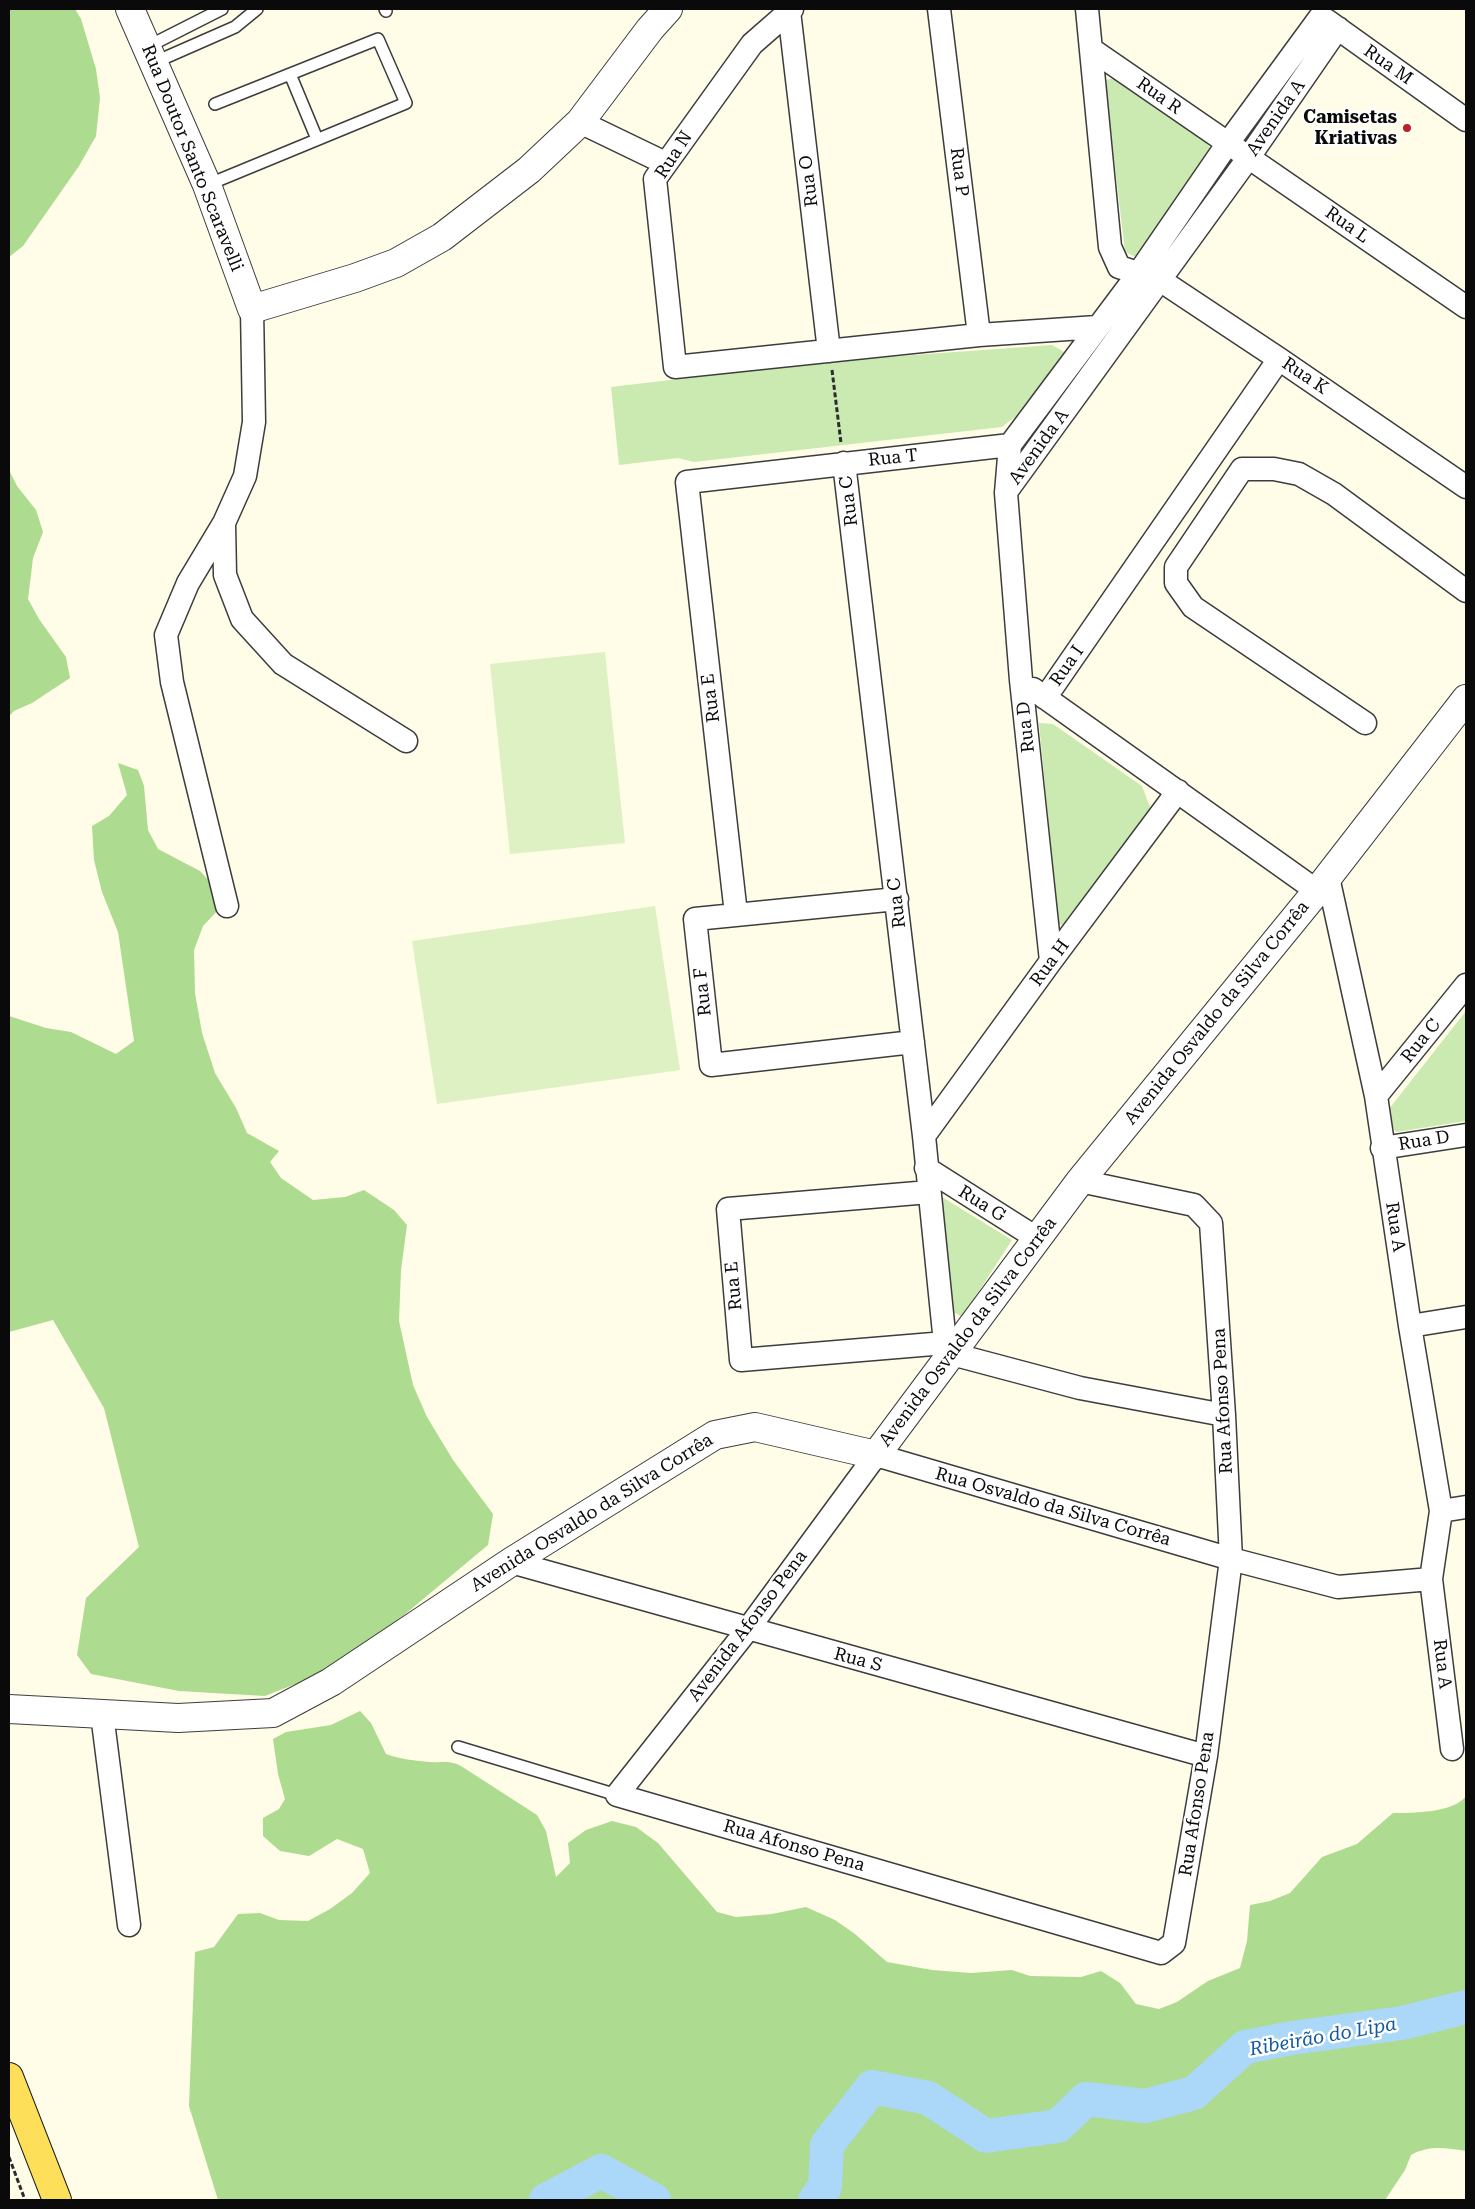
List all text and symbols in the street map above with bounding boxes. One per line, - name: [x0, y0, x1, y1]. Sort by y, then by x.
- street label: Rua M: [1359, 40, 1417, 90]
- street label: Rua Doutor Santo Scaravelli: [137, 41, 247, 275]
- street label: Rua R: [1132, 73, 1186, 119]
- street label: Avenida A: [1242, 76, 1310, 160]
- place label: Camisetas Kriativas: [1303, 107, 1397, 150]
- marker: Camisetas Kriativas: [1401, 122, 1413, 134]
- street label: Rua N: [651, 127, 697, 183]
- street label: Rua P: [945, 146, 973, 198]
- street label: Rua O: [795, 154, 823, 208]
- street label: Rua L: [1321, 202, 1373, 248]
- street label: Rua K: [1278, 353, 1332, 399]
- street label: Avenida A: [1004, 405, 1074, 489]
- street label: Rua T: [867, 445, 919, 471]
- street label: Rua C: [835, 475, 863, 527]
- street label: Rua I: [1045, 642, 1089, 690]
- street label: Rua E: [697, 672, 725, 724]
- street label: Rua D: [1013, 700, 1039, 754]
- street label: Rua C: [883, 877, 911, 929]
- street label: Avenida Osvaldo da Silva Corrêa: [1120, 897, 1314, 1129]
- street label: Rua H: [1026, 935, 1074, 991]
- street label: Rua F: [690, 967, 716, 1017]
- street label: Rua C: [1397, 1015, 1445, 1067]
- street label: Rua D: [1397, 1126, 1451, 1156]
- street label: Rua G: [954, 1181, 1010, 1227]
- street label: Rua A: [1380, 1200, 1410, 1254]
- street label: Avenida Osvaldo da Silva Corrêa: [875, 1213, 1061, 1451]
- street label: Rua E: [721, 1261, 747, 1311]
- street label: Rua Afonso Pena: [1208, 1327, 1238, 1475]
- street label: Avenida Osvaldo da Silva Corrêa: [467, 1429, 717, 1597]
- street label: Rua Osvaldo da Silva Corrêa: [933, 1463, 1173, 1551]
- street label: Avenida Afonso Pena: [684, 1546, 812, 1706]
- street label: Rua A: [1428, 1638, 1456, 1690]
- street label: Rua S: [832, 1643, 884, 1677]
- street label: Rua Afonso Pena: [1175, 1730, 1219, 1878]
- street label: Rua Afonso Pena: [721, 1815, 867, 1877]
- water label: Ribeirão do Lipa: [1248, 2013, 1398, 2061]

